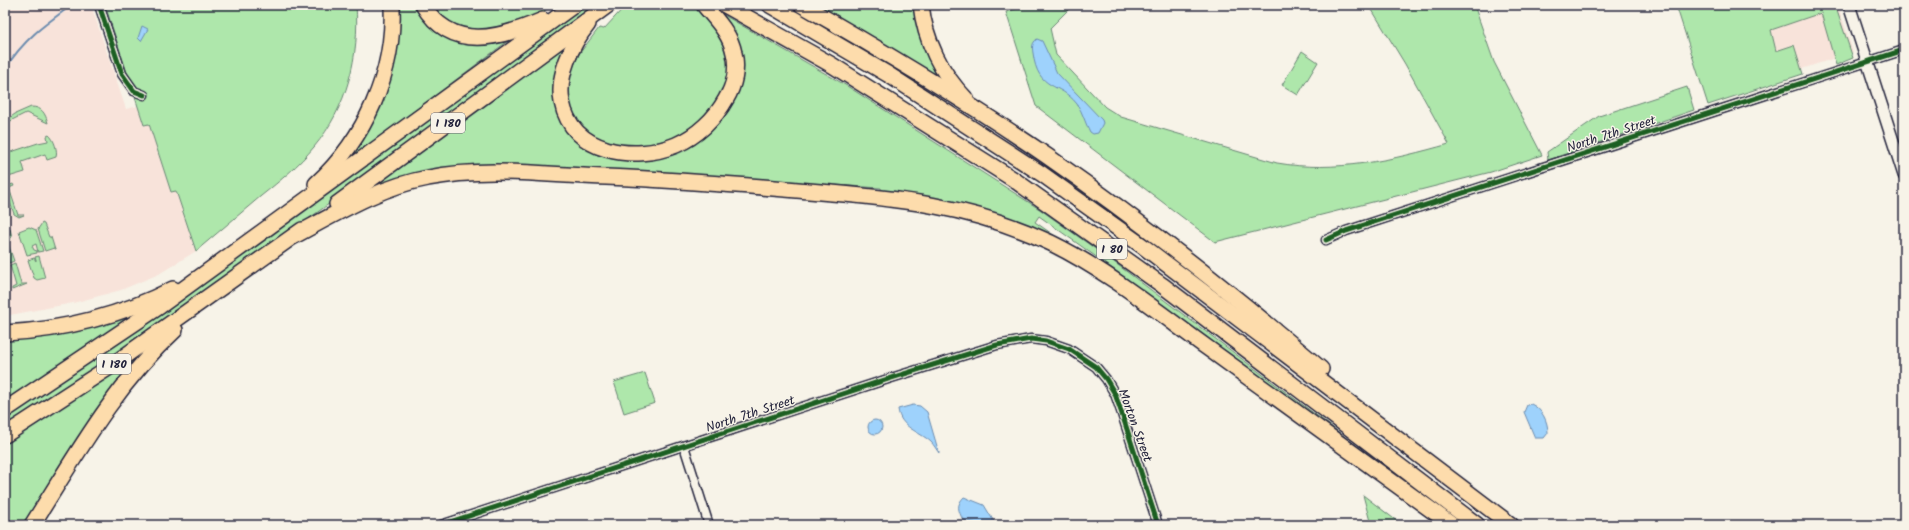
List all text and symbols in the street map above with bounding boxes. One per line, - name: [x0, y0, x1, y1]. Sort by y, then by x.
- street label: North 7th Street: [1564, 110, 1660, 159]
- road number: I 180: [431, 113, 465, 133]
- road number: I 80: [1097, 239, 1127, 259]
- road number: I 180: [97, 354, 131, 374]
- street label: Morton Street: [1112, 386, 1158, 466]
- street label: North 7th Street: [703, 390, 799, 439]

